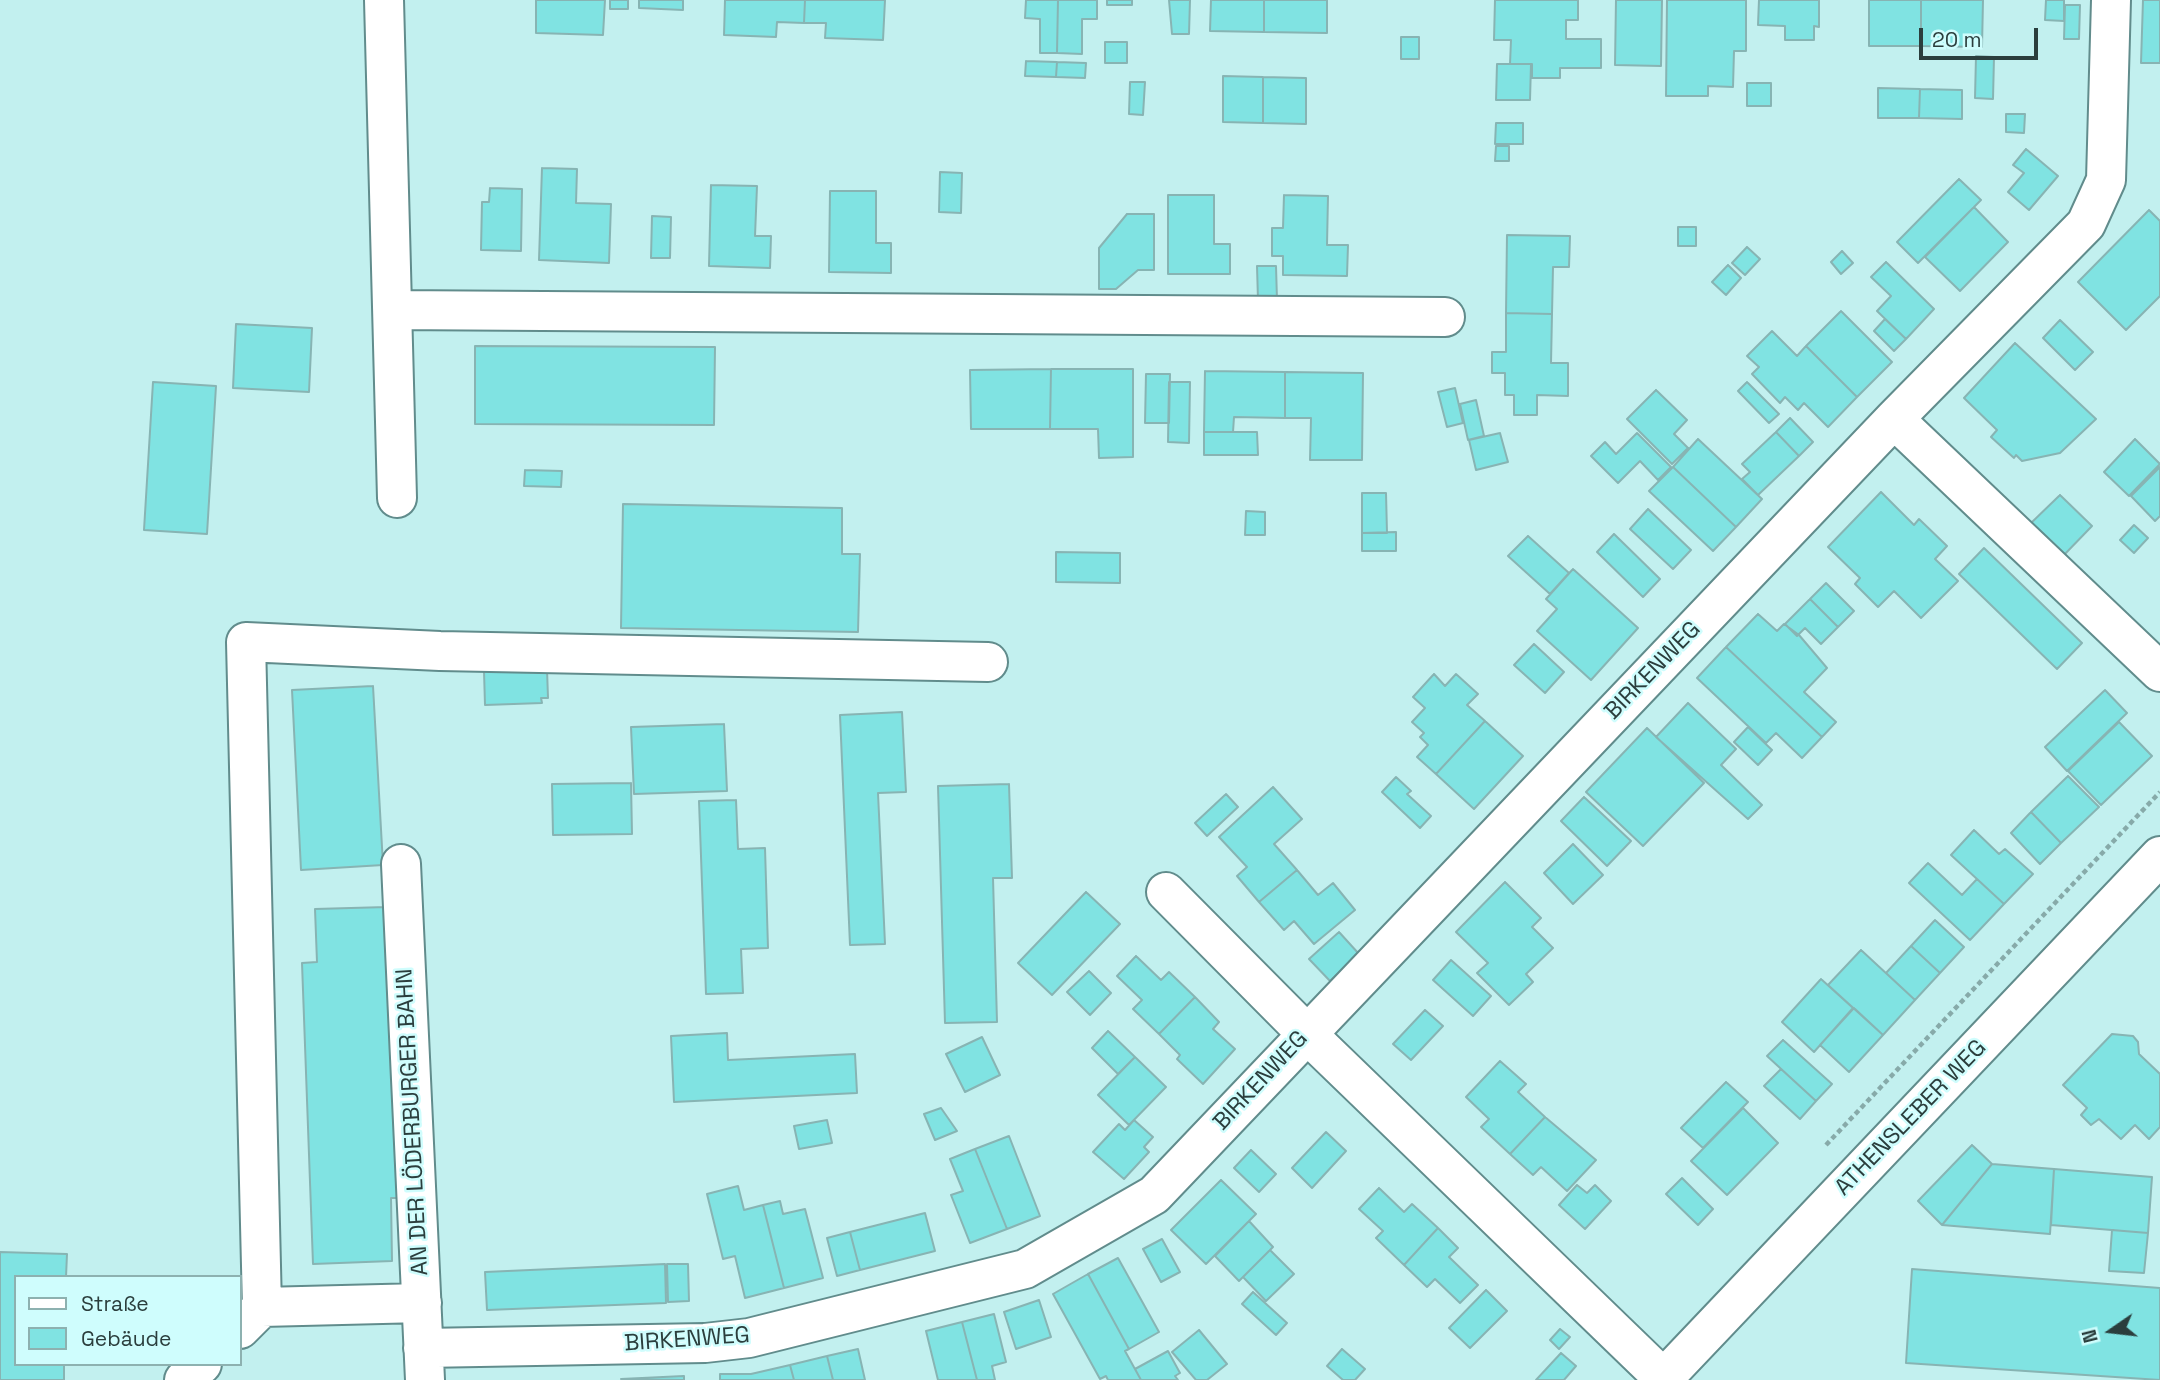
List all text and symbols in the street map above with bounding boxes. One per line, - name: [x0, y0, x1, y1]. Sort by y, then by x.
- scale bar: [1922, 14, 2041, 58]
- text: 20 m: [1932, 26, 1982, 53]
- street label: BIRKENWEG: [1599, 616, 1707, 726]
- street label: AN DER LÖDERBURGER BAHN: [391, 968, 435, 1276]
- street label: BIRKENWEG: [1208, 1026, 1314, 1136]
- street label: ATHENSLEBER WEG: [1830, 1034, 1992, 1202]
- legend: [14, 1275, 242, 1366]
- text: Straße: [81, 1290, 149, 1317]
- north arrow: [2076, 1296, 2146, 1366]
- street label: BIRKENWEG: [623, 1322, 751, 1358]
- text: Gebäude: [81, 1325, 171, 1352]
- text: N: [2076, 1327, 2104, 1345]

